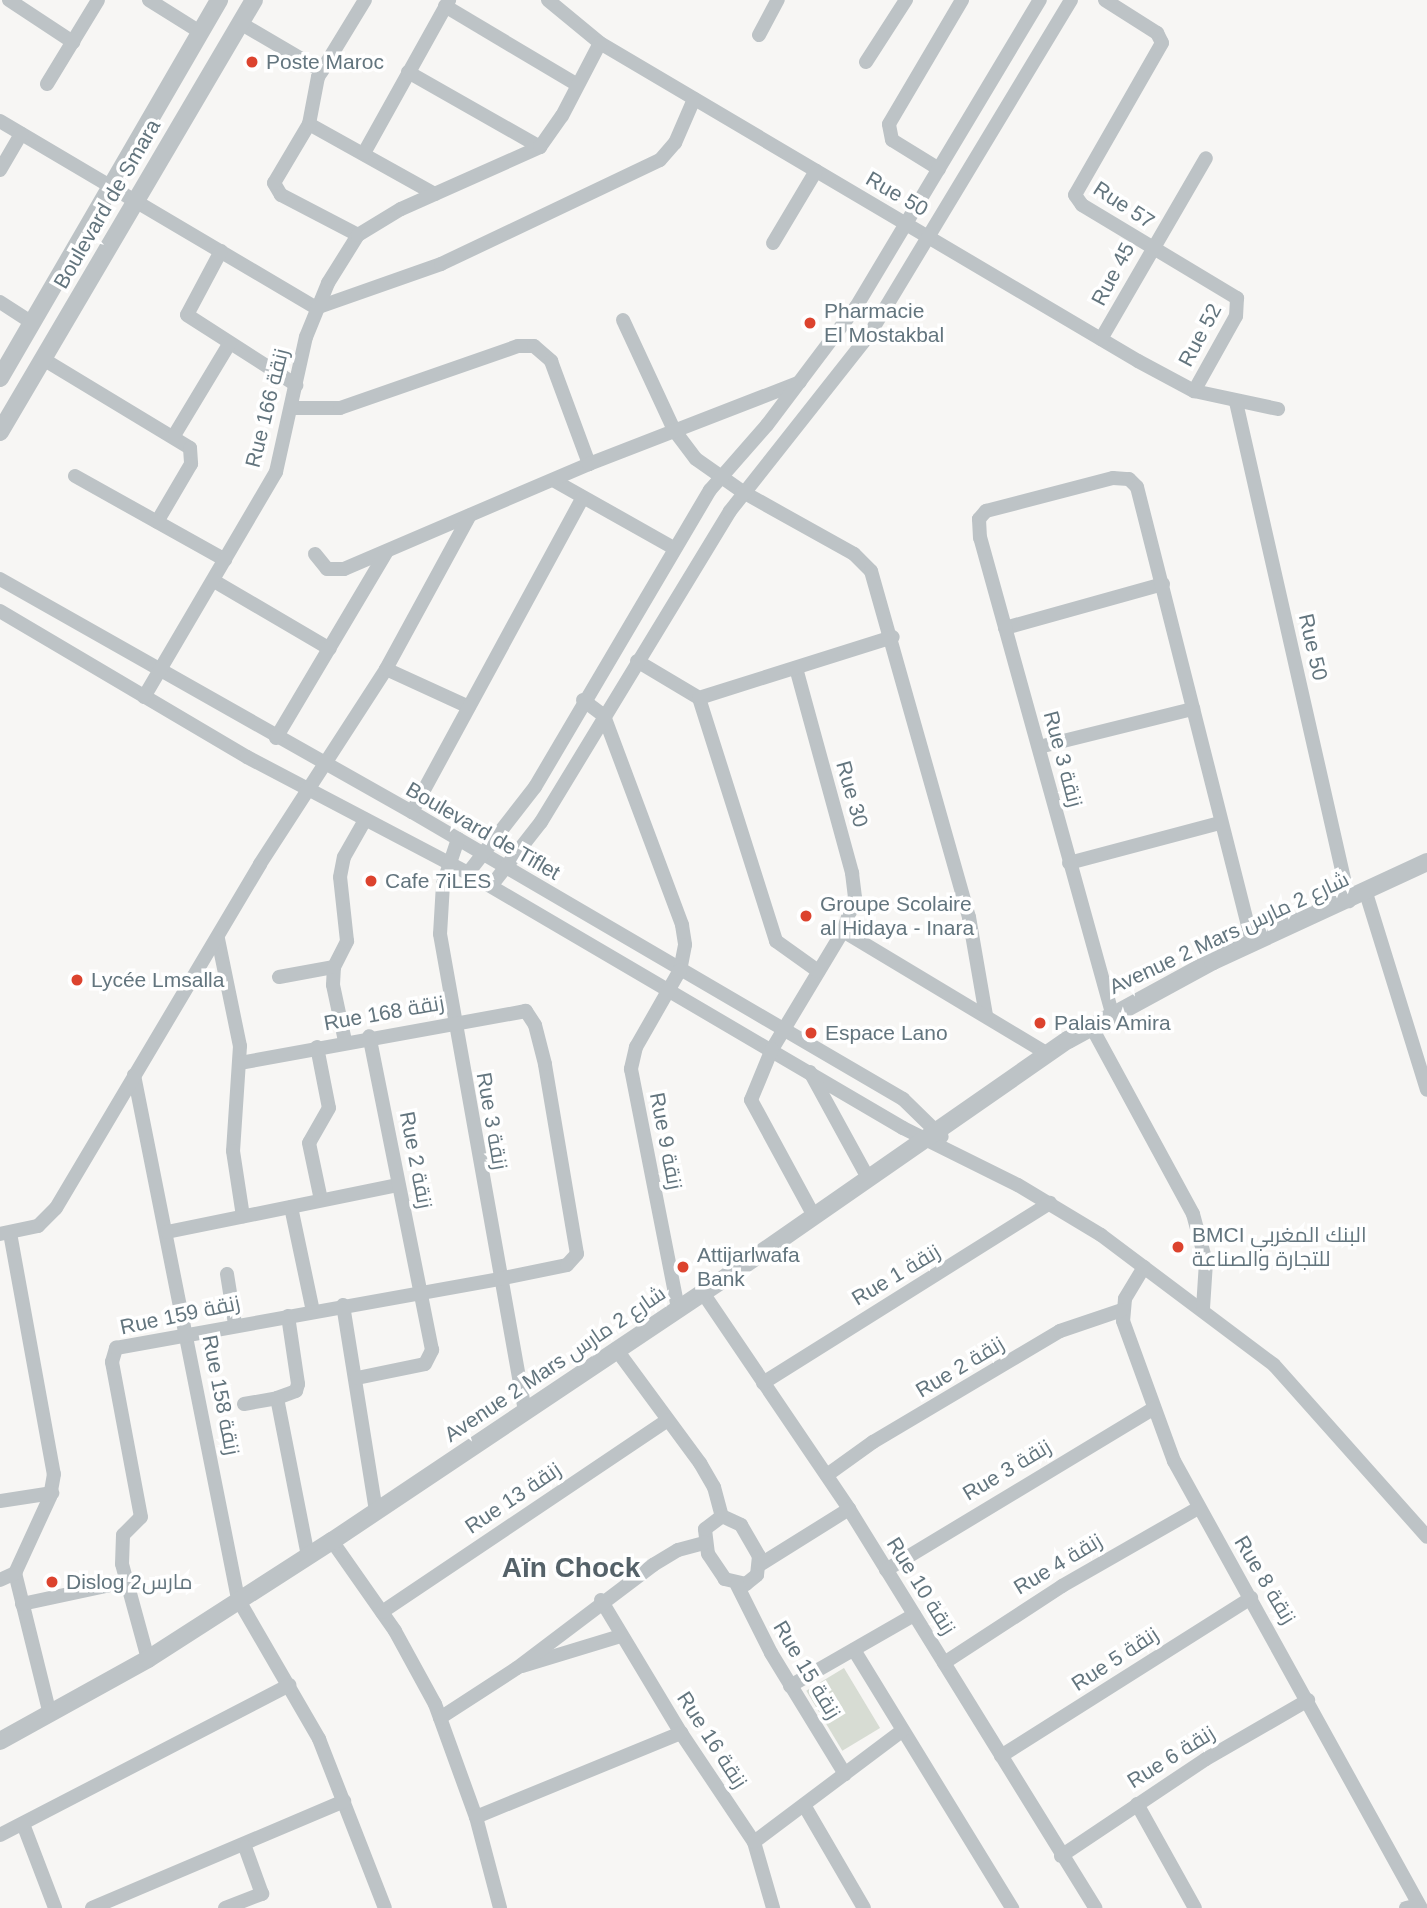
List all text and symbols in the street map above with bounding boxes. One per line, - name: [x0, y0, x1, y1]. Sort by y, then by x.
- place label: Poste Maroc: [266, 49, 384, 75]
- marker: Poste Maroc: [244, 54, 260, 70]
- street label: Boulevard de Smara: [48, 115, 166, 293]
- street label: Rue 50: [861, 166, 933, 222]
- street label: Rue 57: [1089, 176, 1159, 234]
- street label: Rue 45: [1086, 238, 1140, 310]
- place label: Pharmacie El Mostakbal: [824, 298, 944, 348]
- street label: Rue 52: [1173, 299, 1227, 371]
- marker: Pharmacie El Mostakbal: [802, 315, 818, 331]
- street label: Rue 166 زنقة: [240, 346, 294, 470]
- street label: Rue 50: [1293, 611, 1333, 683]
- street label: Rue 3 زنقة: [1038, 708, 1088, 810]
- street label: Rue 30: [831, 758, 873, 830]
- street label: Boulevard de Tiflet: [401, 777, 565, 885]
- street label: Avenue 2 Mars شارع 2 مارس: [1105, 866, 1353, 1000]
- place label: Cafe 7iLES: [385, 868, 491, 894]
- marker: Cafe 7iLES: [363, 873, 379, 889]
- place label: Groupe Scolaire al Hidaya - Inara: [820, 891, 974, 941]
- marker: Groupe Scolaire al Hidaya - Inara: [798, 908, 814, 924]
- place label: Lycée Lmsalla: [91, 967, 224, 993]
- marker: Lycée Lmsalla: [69, 972, 85, 988]
- street label: Rue 168 زنقة: [322, 990, 446, 1036]
- place label: Palais Amira: [1054, 1010, 1172, 1036]
- marker: Palais Amira: [1032, 1015, 1048, 1031]
- place label: Espace Lano: [825, 1020, 948, 1046]
- marker: Espace Lano: [803, 1025, 819, 1041]
- street label: Rue 3 زنقة: [471, 1070, 513, 1172]
- street label: Rue 9 زنقة: [644, 1090, 688, 1192]
- street label: Rue 2 زنقة: [394, 1109, 438, 1211]
- place label: BMCI البنك المغربي للتجارة والصناعة: [1192, 1222, 1367, 1272]
- street label: Rue 1 زنقة: [847, 1239, 945, 1311]
- marker: BMCI البنك المغربي للتجارة والصناعة: [1170, 1239, 1186, 1255]
- place label: Attijarlwafa Bank: [697, 1242, 800, 1292]
- marker: Attijarlwafa Bank: [675, 1259, 691, 1275]
- street label: Avenue 2 Mars شارع 2 مارس: [440, 1280, 670, 1448]
- street label: Rue 159 زنقة: [118, 1290, 242, 1340]
- street label: Rue 2 زنقة: [911, 1331, 1009, 1403]
- street label: Rue 158 زنقة: [197, 1333, 245, 1457]
- street label: Rue 3 زنقة: [958, 1434, 1056, 1506]
- street label: Rue 13 زنقة: [460, 1457, 566, 1539]
- street label: Rue 4 زنقة: [1009, 1528, 1107, 1600]
- street label: Rue 8 زنقة: [1229, 1531, 1301, 1629]
- street label: Rue 10 زنقة: [881, 1533, 961, 1639]
- district label: Aïn Chock: [502, 1551, 640, 1585]
- place label: Dislog 2مارس: [66, 1569, 192, 1595]
- marker: Dislog 2مارس: [44, 1574, 60, 1590]
- street label: Rue 15 زنقة: [768, 1616, 846, 1724]
- street label: Rue 5 زنقة: [1067, 1622, 1163, 1696]
- street label: Rue 16 زنقة: [671, 1687, 753, 1793]
- street label: Rue 6 زنقة: [1123, 1720, 1219, 1794]

